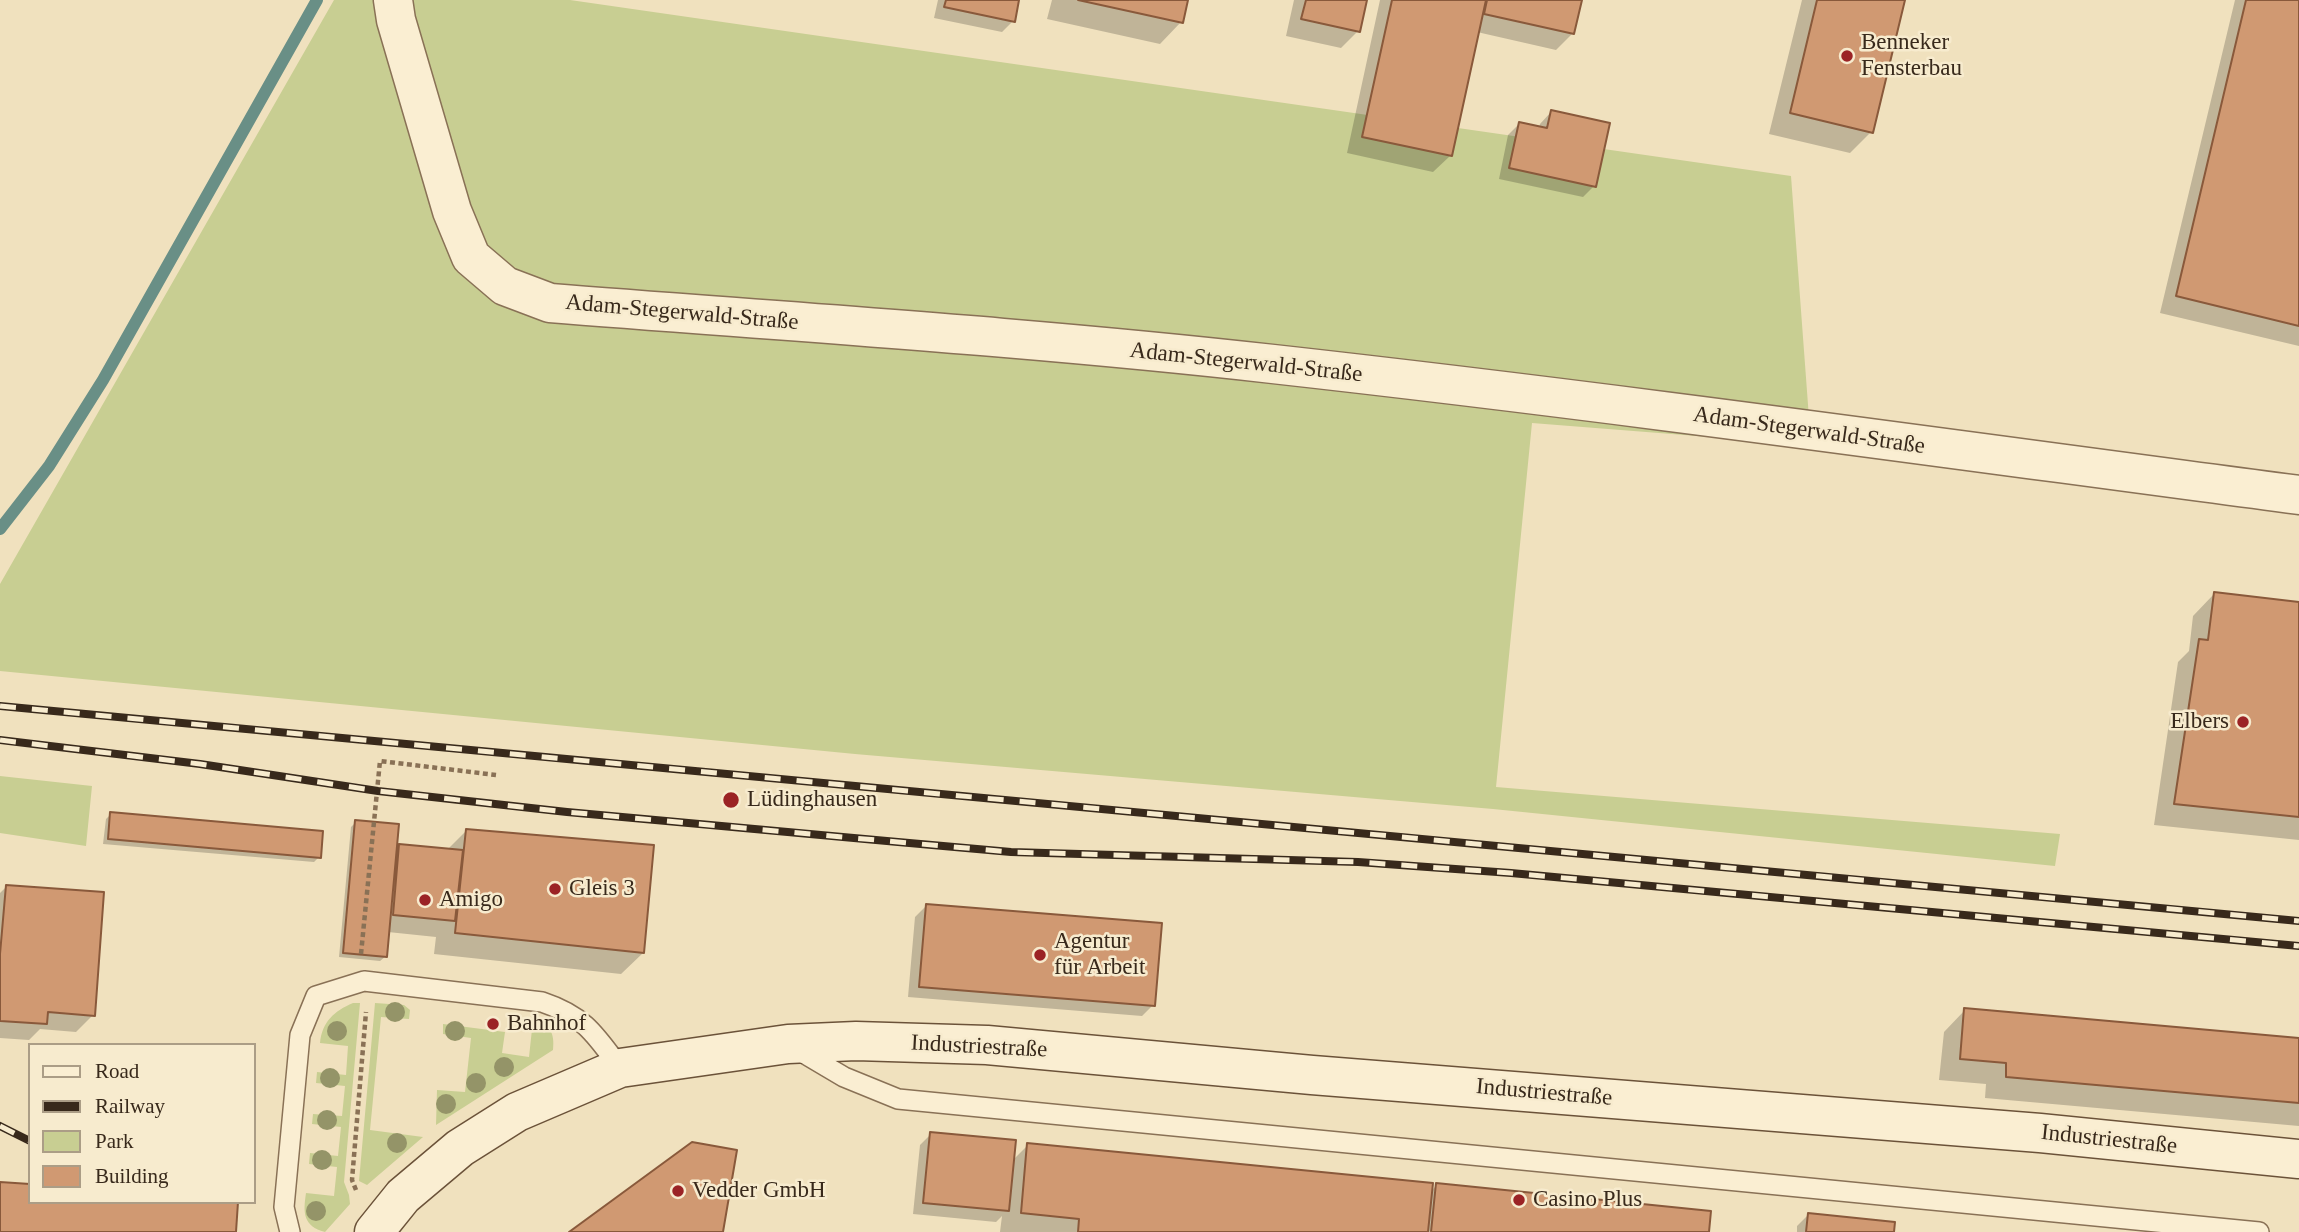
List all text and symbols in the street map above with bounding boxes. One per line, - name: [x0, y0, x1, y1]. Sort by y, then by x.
- place label: Benneker Fensterbau: [1861, 29, 1962, 83]
- marker: Benneker Fensterbau: [1839, 48, 1855, 64]
- street label: Adam-Stegerwald-Straße: [564, 289, 800, 337]
- street label: Adam-Stegerwald-Straße: [1128, 337, 1364, 389]
- street label: Adam-Stegerwald-Straße: [1691, 401, 1927, 461]
- place label: Elbers: [2170, 708, 2229, 736]
- marker: Elbers: [2235, 714, 2251, 730]
- place label: Lüdinghausen: [747, 786, 877, 814]
- marker: Lüdinghausen: [721, 790, 741, 810]
- place label: Gleis 3: [569, 875, 635, 903]
- marker: Gleis 3: [547, 881, 563, 897]
- place label: Amigo: [439, 886, 503, 914]
- marker: Amigo: [417, 892, 433, 908]
- place label: Agentur für Arbeit: [1054, 928, 1145, 982]
- marker: Agentur für Arbeit: [1032, 947, 1048, 963]
- place label: Bahnhof: [507, 1010, 586, 1038]
- marker: Bahnhof: [485, 1016, 501, 1032]
- street label: Industriestraße: [910, 1030, 1048, 1064]
- legend: [28, 1043, 256, 1204]
- text: Road: [95, 1059, 139, 1083]
- street label: Industriestraße: [1475, 1073, 1613, 1113]
- text: Railway: [95, 1094, 165, 1118]
- street label: Industriestraße: [2040, 1119, 2178, 1161]
- text: Park: [95, 1129, 134, 1153]
- text: Building: [95, 1164, 169, 1188]
- place label: Vedder GmbH: [692, 1177, 825, 1205]
- marker: Vedder GmbH: [670, 1183, 686, 1199]
- place label: Casino Plus: [1533, 1186, 1642, 1214]
- marker: Casino Plus: [1511, 1192, 1527, 1208]

